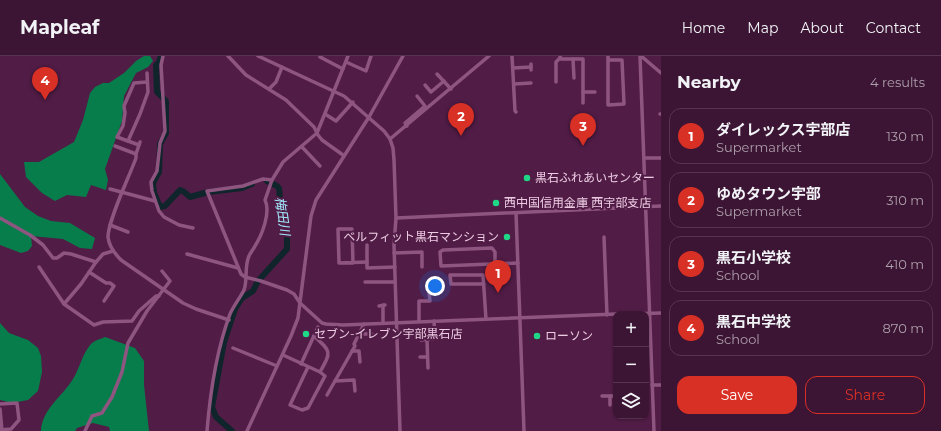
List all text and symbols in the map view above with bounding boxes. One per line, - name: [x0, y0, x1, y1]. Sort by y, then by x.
- text: Mapleaf: [20, 16, 99, 39]
- text: Home: [682, 19, 725, 37]
- text: Map: [747, 19, 778, 37]
- text: About: [800, 19, 844, 37]
- text: Contact: [866, 19, 921, 37]
- pin: 4: [32, 67, 58, 100]
- text: Nearby: [677, 72, 741, 92]
- text: 4 results: [870, 74, 925, 90]
- pin: 2: [448, 103, 474, 136]
- pin: 3: [570, 113, 596, 146]
- text: ダイレックス宇部店: [716, 120, 851, 139]
- text: 1: [688, 128, 694, 144]
- text: 130 m: [886, 128, 924, 144]
- text: Supermarket: [716, 139, 802, 155]
- place label: 黒石ふれあいセンター: [535, 170, 655, 185]
- marker: 黒石ふれあいセンター: [522, 173, 532, 183]
- text: ゆめタウン宇部: [716, 184, 821, 203]
- text: 2: [687, 192, 695, 208]
- text: 310 m: [886, 192, 924, 208]
- place label: 西中国信用金庫 西宇部支店: [504, 195, 651, 210]
- water label: 梅田川: [272, 196, 294, 238]
- marker: 西中国信用金庫 西宇部支店: [491, 198, 501, 208]
- text: Supermarket: [716, 203, 802, 219]
- place label: ベルフィット黒石マンション: [343, 229, 499, 244]
- marker: ベルフィット黒石マンション: [502, 232, 512, 242]
- text: 黒石小学校: [716, 248, 791, 267]
- text: 3: [687, 256, 695, 272]
- text: 410 m: [885, 256, 924, 272]
- pin: 1: [485, 260, 511, 293]
- text: School: [716, 267, 760, 283]
- your location: [425, 276, 445, 296]
- map controls: [613, 311, 649, 419]
- button: +: [613, 311, 649, 347]
- text: 黒石中学校: [716, 312, 791, 331]
- text: 4: [687, 320, 695, 336]
- text: 870 m: [883, 320, 924, 336]
- place label: セブン-イレブン宇部黒石店: [314, 326, 463, 341]
- place label: ローソン: [545, 328, 593, 343]
- marker: セブン-イレブン宇部黒石店: [301, 329, 311, 339]
- marker: ローソン: [532, 331, 542, 341]
- text: School: [716, 331, 760, 347]
- button: −: [613, 347, 649, 383]
- button: Save: [677, 376, 797, 414]
- button: Share: [805, 376, 925, 414]
- button: layers: [613, 383, 649, 419]

